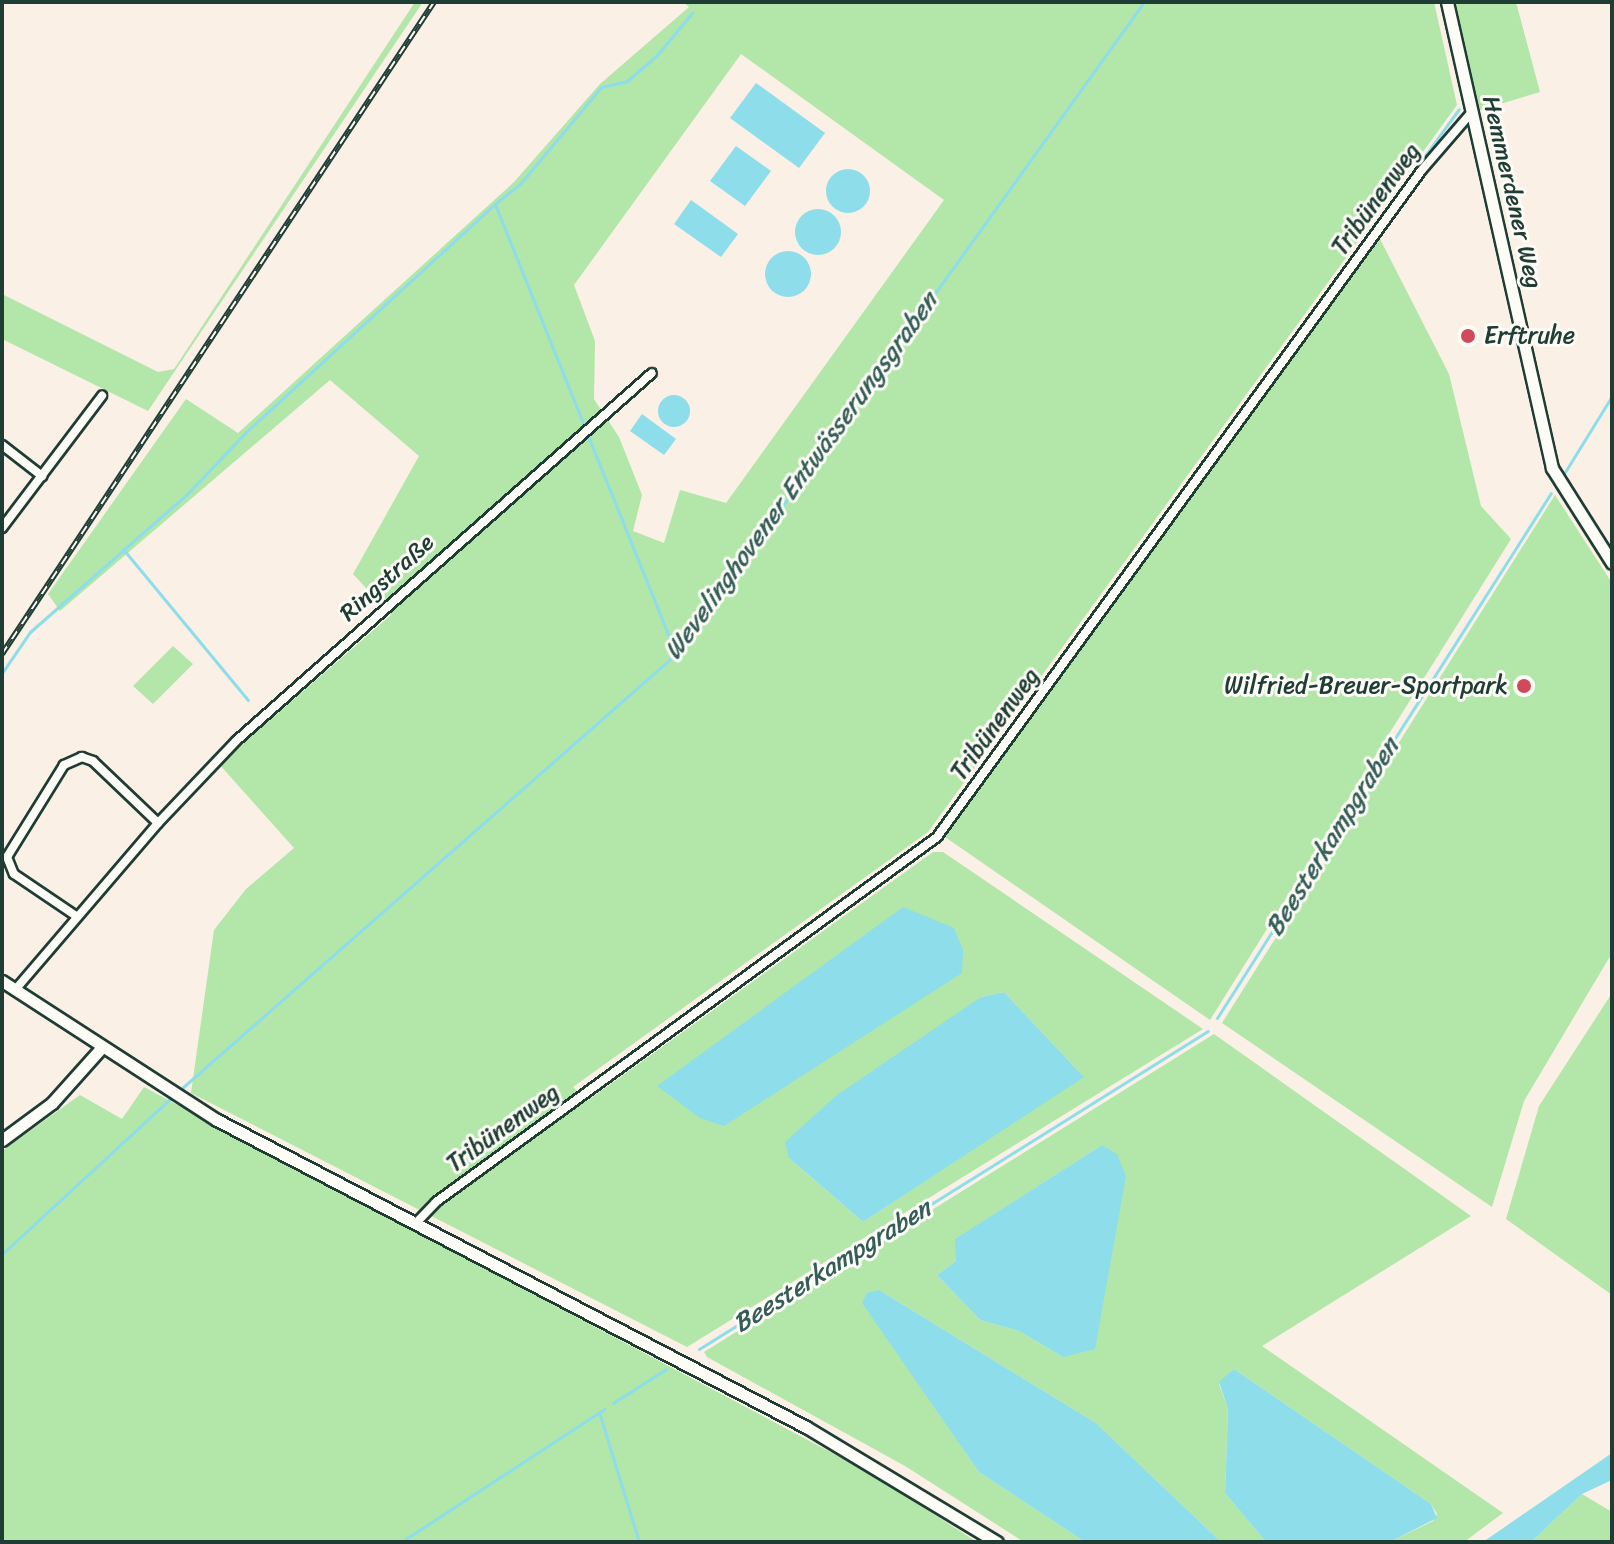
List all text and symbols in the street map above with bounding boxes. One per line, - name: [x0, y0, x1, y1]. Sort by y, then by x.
- street label: Hemmerdener Weg: [1476, 93, 1548, 291]
- street label: Tribünenweg: [1326, 137, 1426, 261]
- water label: Wevelinghovener Entwässerungsgraben: [657, 287, 945, 665]
- place label: Erftruhe: [1484, 322, 1575, 350]
- marker: Erftruhe: [1459, 327, 1477, 345]
- street label: Ringstraße: [334, 528, 440, 628]
- street label: Tribünenweg: [945, 662, 1045, 786]
- place label: Wilfried-Breuer-Sportpark: [1224, 672, 1508, 700]
- marker: Wilfried-Breuer-Sportpark: [1515, 677, 1533, 695]
- water label: Beesterkampgraben: [1258, 732, 1406, 942]
- street label: Tribünenweg: [441, 1078, 565, 1178]
- water label: Beesterkampgraben: [727, 1192, 937, 1340]

